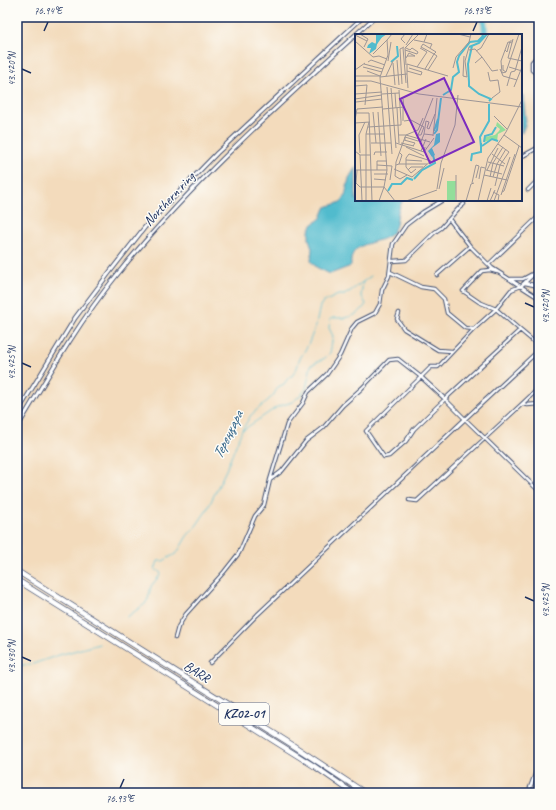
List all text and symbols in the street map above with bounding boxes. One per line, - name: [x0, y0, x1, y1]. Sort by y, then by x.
- text: 76.94°E: [34, 4, 64, 17]
- text: 76.93°E: [463, 4, 493, 17]
- inset map: [355, 34, 522, 201]
- text: 43.420°N: [5, 50, 18, 86]
- street label: Northern ring: [140, 168, 199, 230]
- text: 43.420°N: [539, 288, 552, 324]
- text: 43.425°N: [5, 344, 18, 380]
- water label: Тереңқара: [208, 406, 249, 462]
- text: 43.425°N: [539, 582, 552, 618]
- text: 43.430°N: [5, 638, 18, 674]
- street label: BARR: [181, 657, 214, 687]
- road number: KZ02-01: [219, 703, 269, 725]
- text: 76.93°E: [106, 792, 136, 805]

